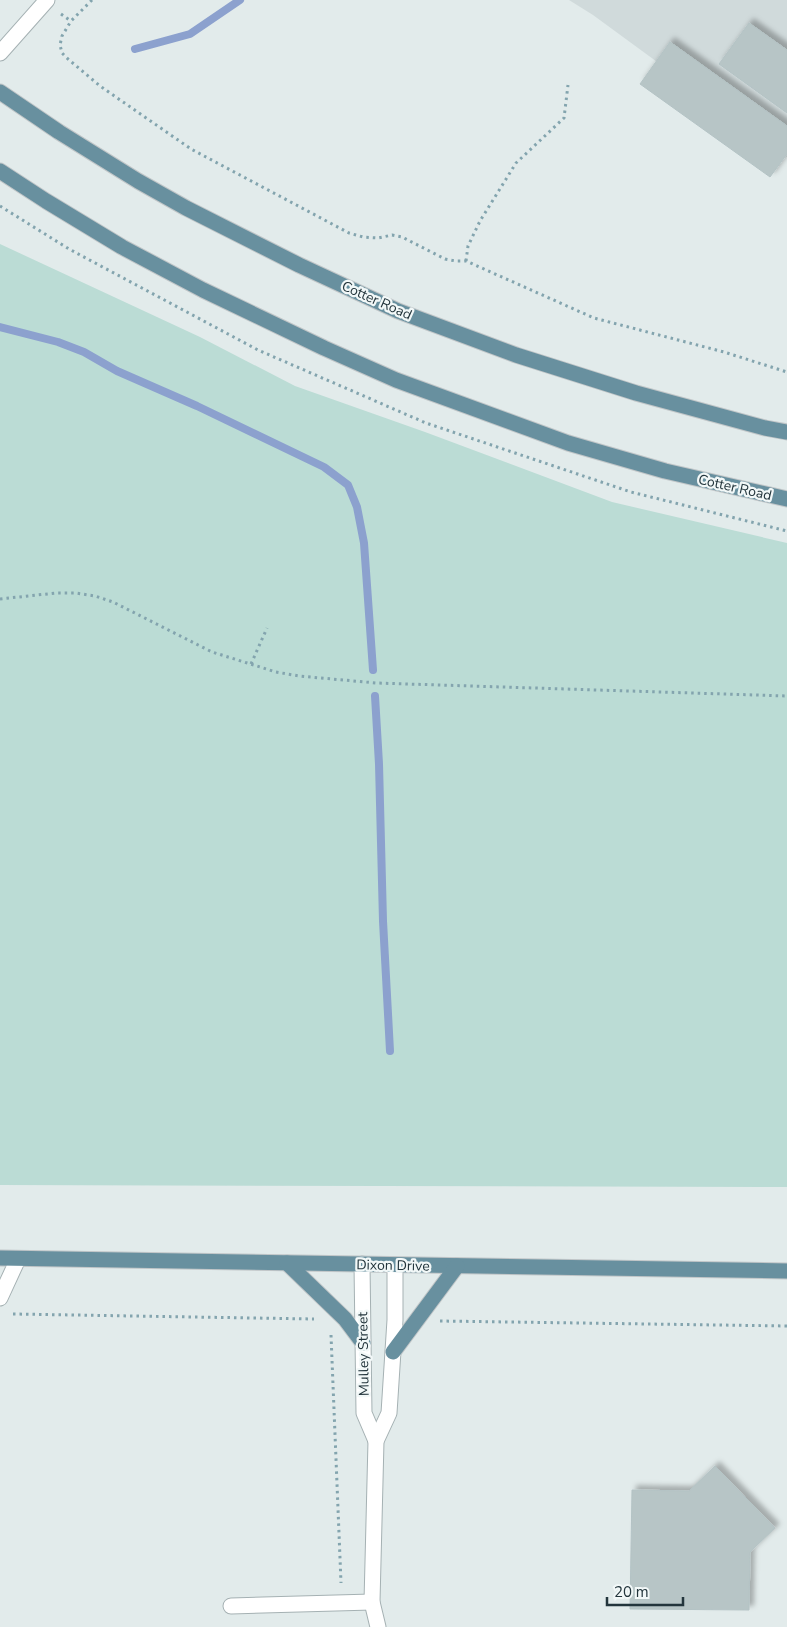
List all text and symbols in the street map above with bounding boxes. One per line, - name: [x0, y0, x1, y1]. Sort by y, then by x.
- street label: Cotter Road: [339, 277, 415, 324]
- street label: Cotter Road: [696, 470, 773, 505]
- street label: Dixon Drive: [356, 1255, 430, 1276]
- street label: Mulley Street: [353, 1312, 374, 1396]
- scale bar: [607, 1574, 683, 1606]
- text: 20 m: [614, 1582, 649, 1602]

